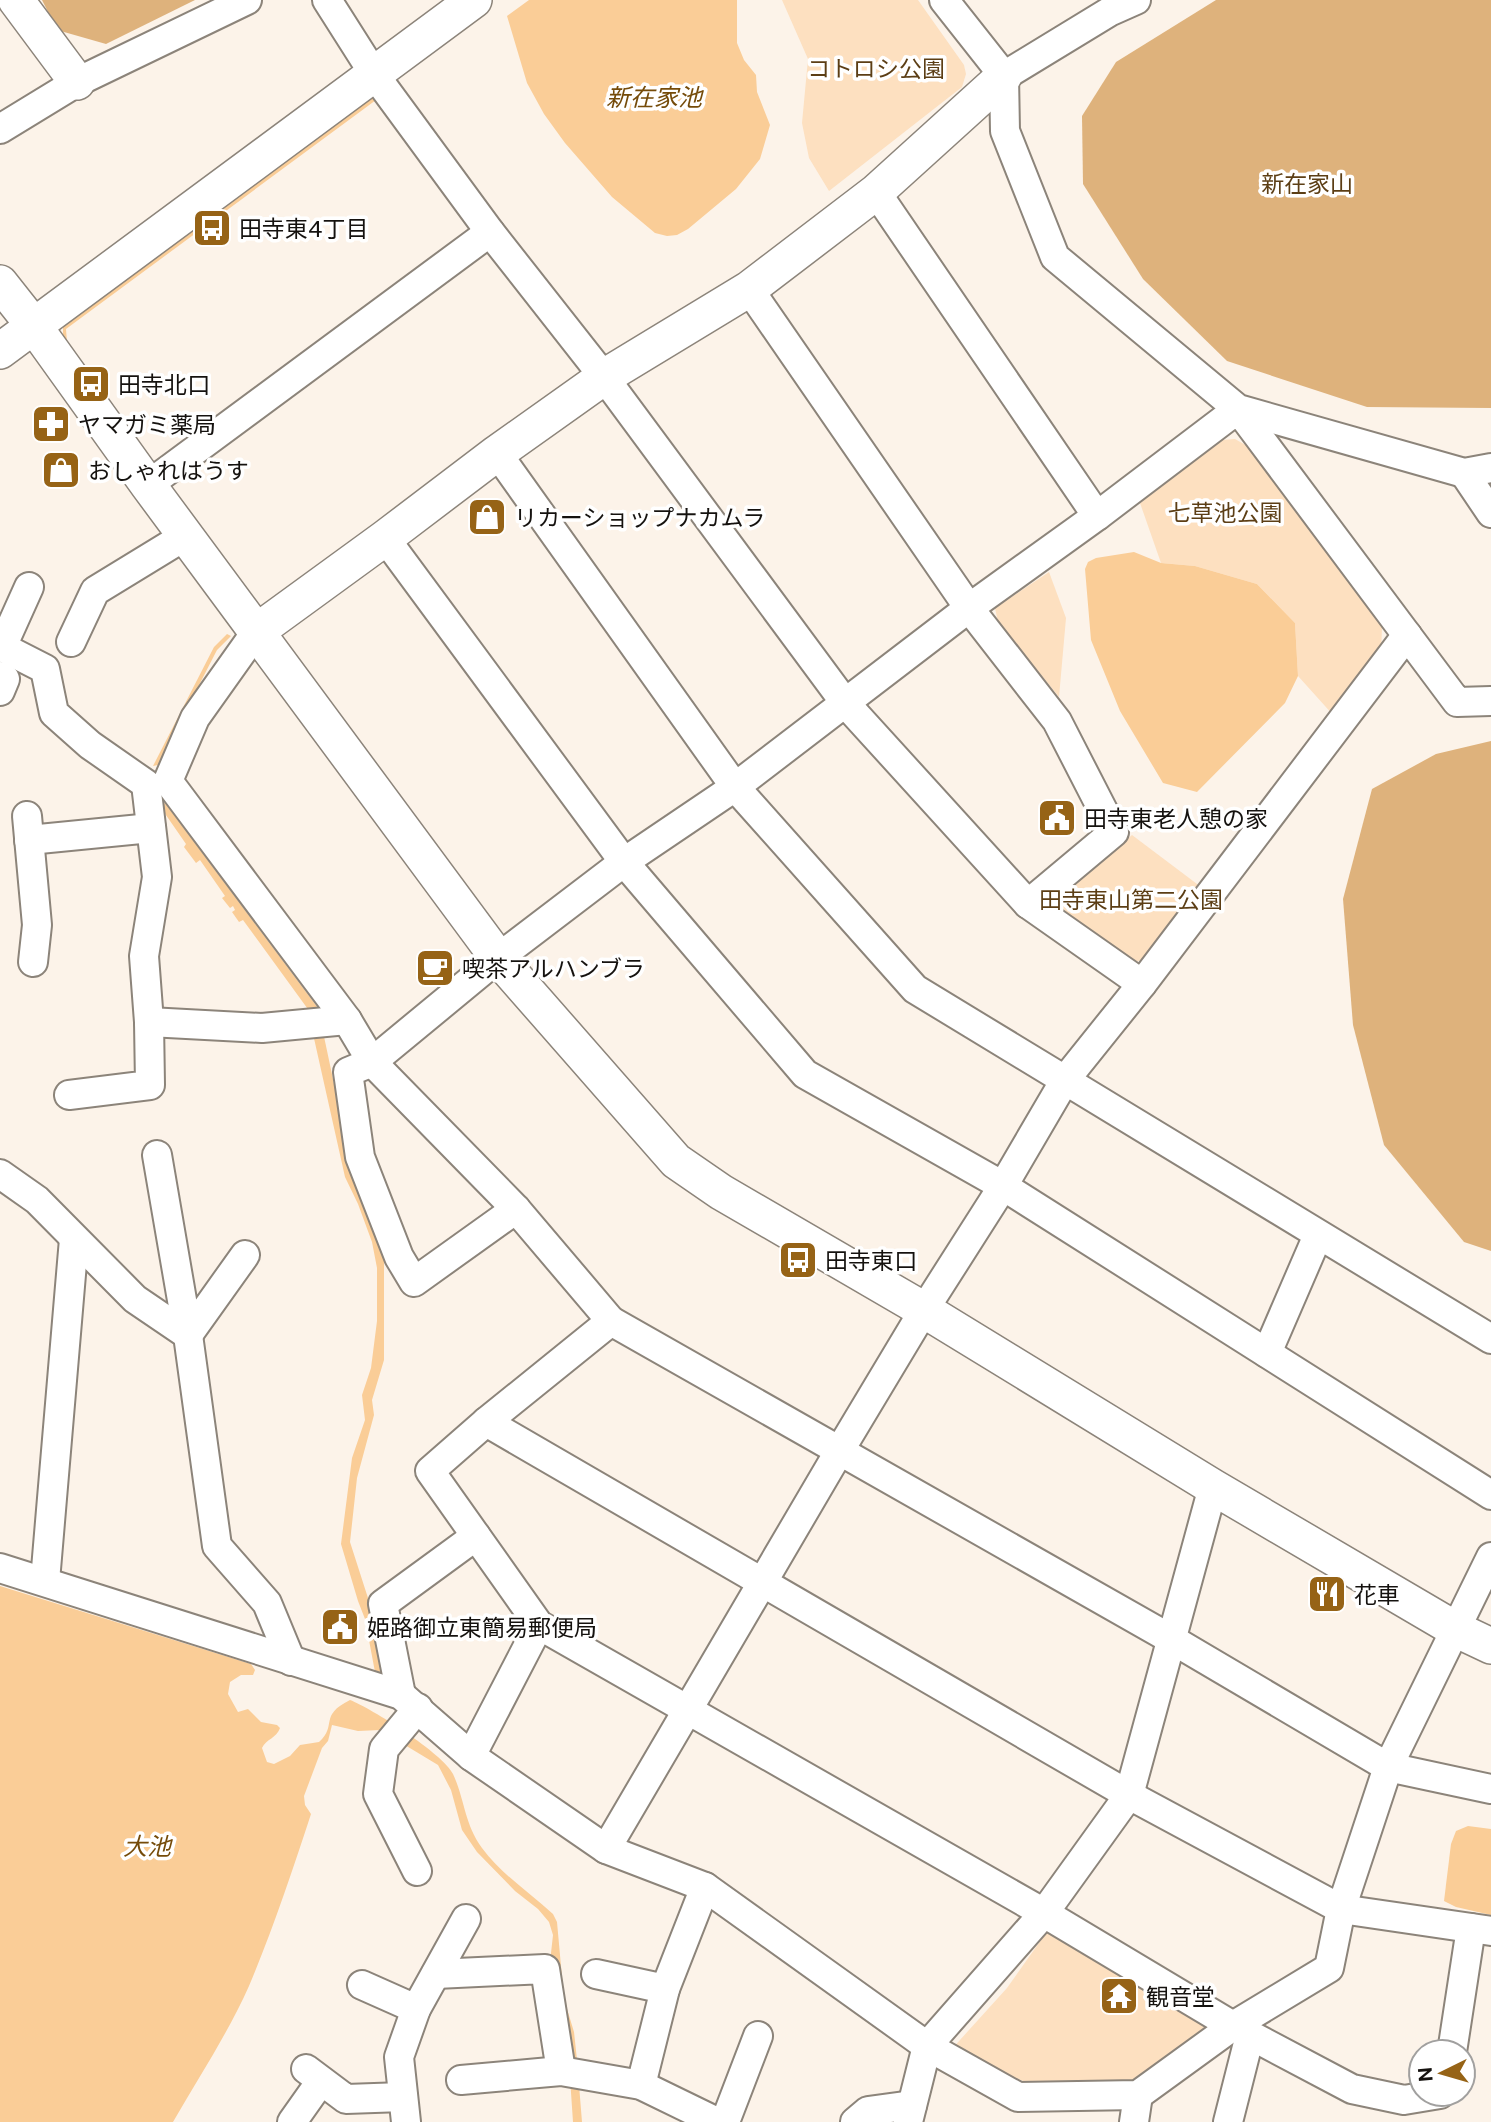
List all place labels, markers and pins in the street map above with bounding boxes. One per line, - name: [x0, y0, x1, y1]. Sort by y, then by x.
- bus stop icon: 田寺東4丁目: [191, 207, 233, 249]
- place label: 田寺東4丁目: [239, 215, 368, 242]
- bus stop icon: 田寺北口: [70, 363, 112, 405]
- place label: 田寺北口: [118, 371, 210, 398]
- pharmacy icon: ヤマガミ薬局: [30, 403, 72, 445]
- place label: ヤマガミ薬局: [78, 411, 216, 438]
- shop icon: おしゃれはうす: [40, 449, 82, 491]
- place label: おしゃれはうす: [88, 457, 249, 484]
- shop icon: リカーショップナカムラ: [466, 496, 508, 538]
- place label: リカーショップナカムラ: [514, 504, 765, 531]
- public building icon: 田寺東老人憩の家: [1036, 797, 1078, 839]
- place label: 田寺東老人憩の家: [1084, 805, 1268, 832]
- cafe icon: 喫茶アルハンブラ: [414, 947, 456, 989]
- place label: 喫茶アルハンブラ: [462, 955, 645, 982]
- bus stop icon: 田寺東口: [777, 1239, 819, 1281]
- place label: 田寺東口: [825, 1247, 917, 1274]
- restaurant icon: 花車: [1306, 1573, 1348, 1615]
- place label: 花車: [1354, 1581, 1400, 1608]
- public building icon: 姫路御立東簡易郵便局: [319, 1606, 361, 1648]
- place label: 姫路御立東簡易郵便局: [367, 1614, 597, 1641]
- temple icon: 観音堂: [1098, 1975, 1140, 2017]
- place label: 観音堂: [1146, 1983, 1215, 2010]

